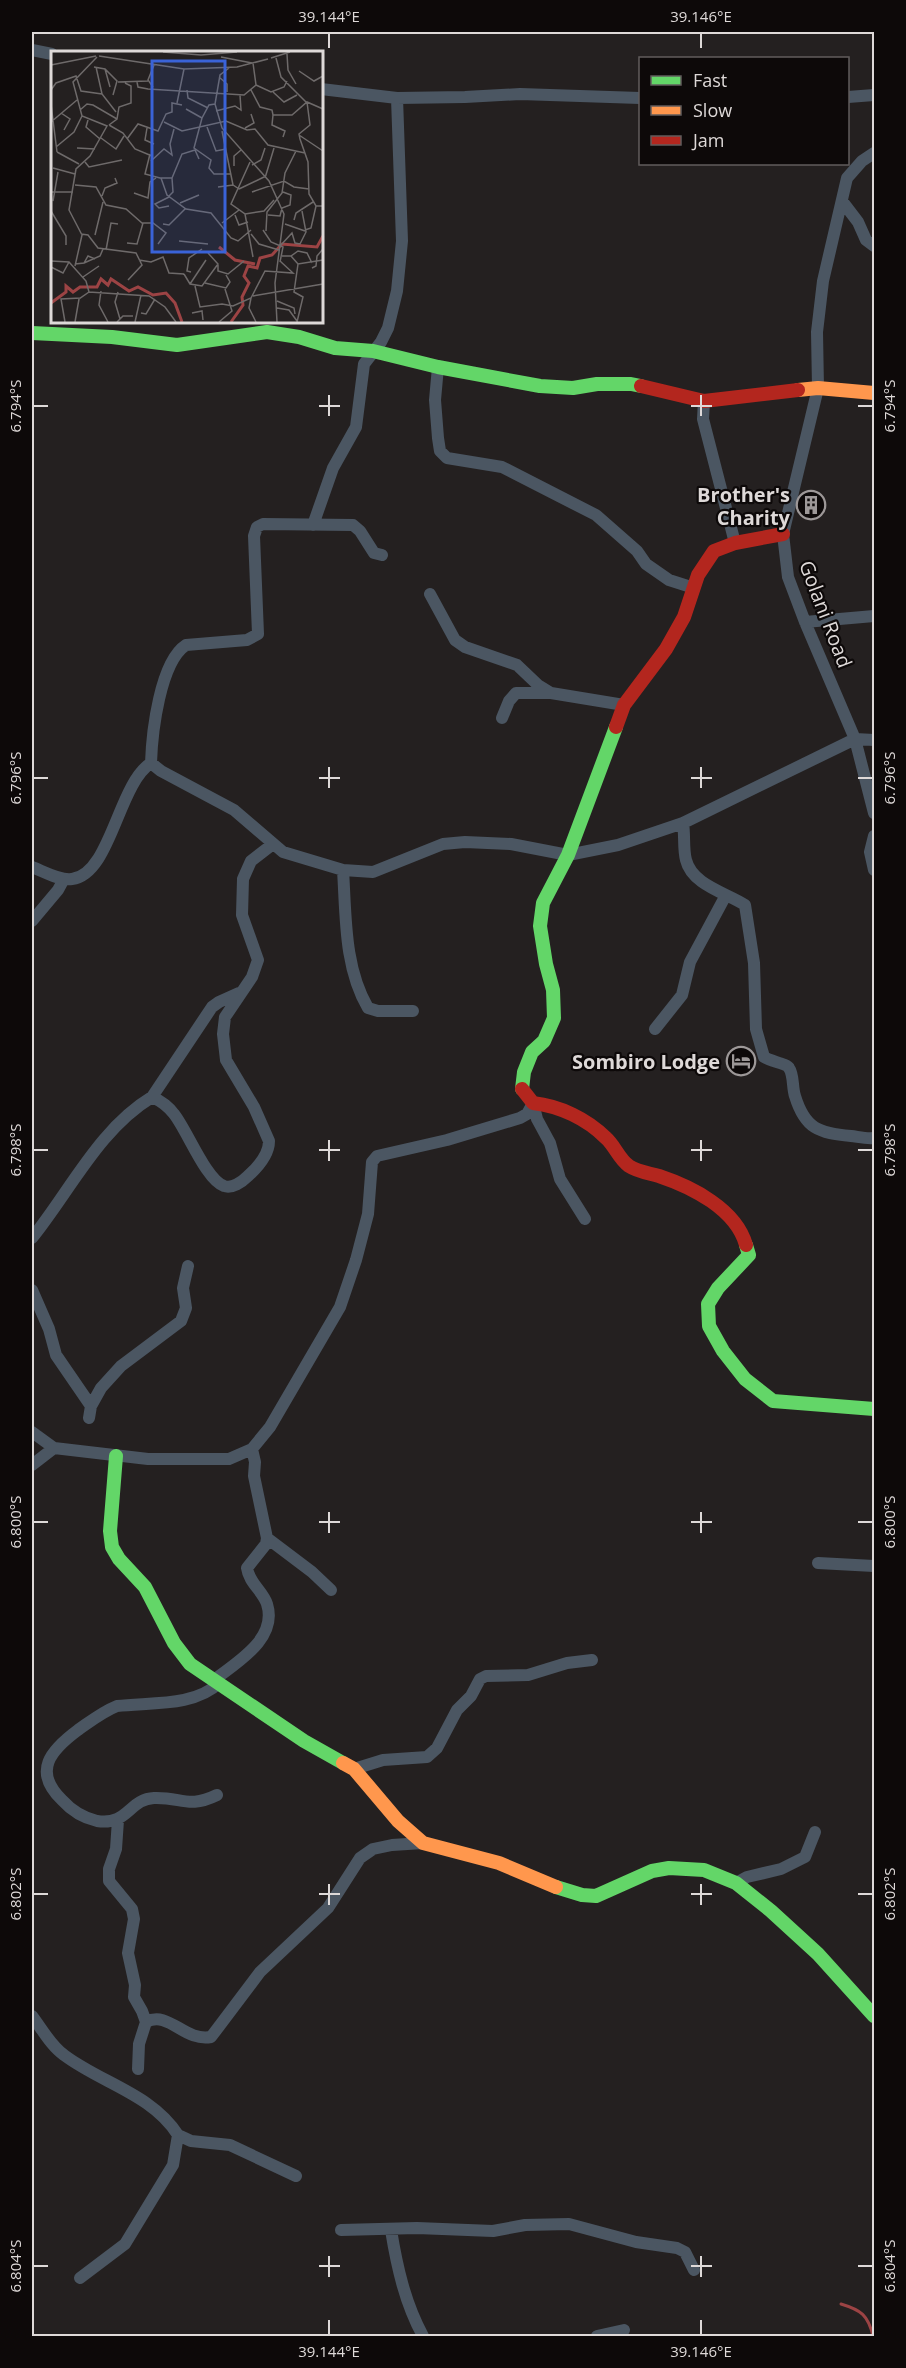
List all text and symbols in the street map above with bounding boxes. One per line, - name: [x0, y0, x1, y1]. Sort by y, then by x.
- text: 39.144°E: [298, 6, 360, 26]
- text: 39.146°E: [670, 6, 732, 26]
- inset map: [51, 51, 322, 322]
- legend: [639, 57, 849, 165]
- text: Fast: [693, 68, 727, 92]
- text: Slow: [693, 98, 732, 122]
- text: Jam: [691, 128, 725, 152]
- text: 6.794°S: [5, 380, 25, 432]
- text: 6.794°S: [879, 380, 899, 432]
- place label: Brother's Charity: [697, 481, 791, 531]
- building icon: Brother's Charity: [795, 489, 827, 521]
- street label: Golani Road: [793, 556, 859, 672]
- text: 6.796°S: [5, 752, 25, 804]
- text: 6.796°S: [879, 752, 899, 804]
- hotel icon: Sombiro Lodge: [725, 1045, 757, 1077]
- place label: Sombiro Lodge: [572, 1048, 720, 1075]
- text: 6.798°S: [5, 1124, 25, 1176]
- text: 6.798°S: [879, 1124, 899, 1176]
- text: 6.800°S: [5, 1496, 25, 1548]
- text: 6.800°S: [879, 1496, 899, 1548]
- text: 6.802°S: [5, 1868, 25, 1920]
- text: 6.802°S: [879, 1868, 899, 1920]
- text: 6.804°S: [5, 2240, 25, 2292]
- text: 6.804°S: [879, 2240, 899, 2292]
- text: 39.144°E: [298, 2341, 360, 2361]
- text: 39.146°E: [670, 2341, 732, 2361]

